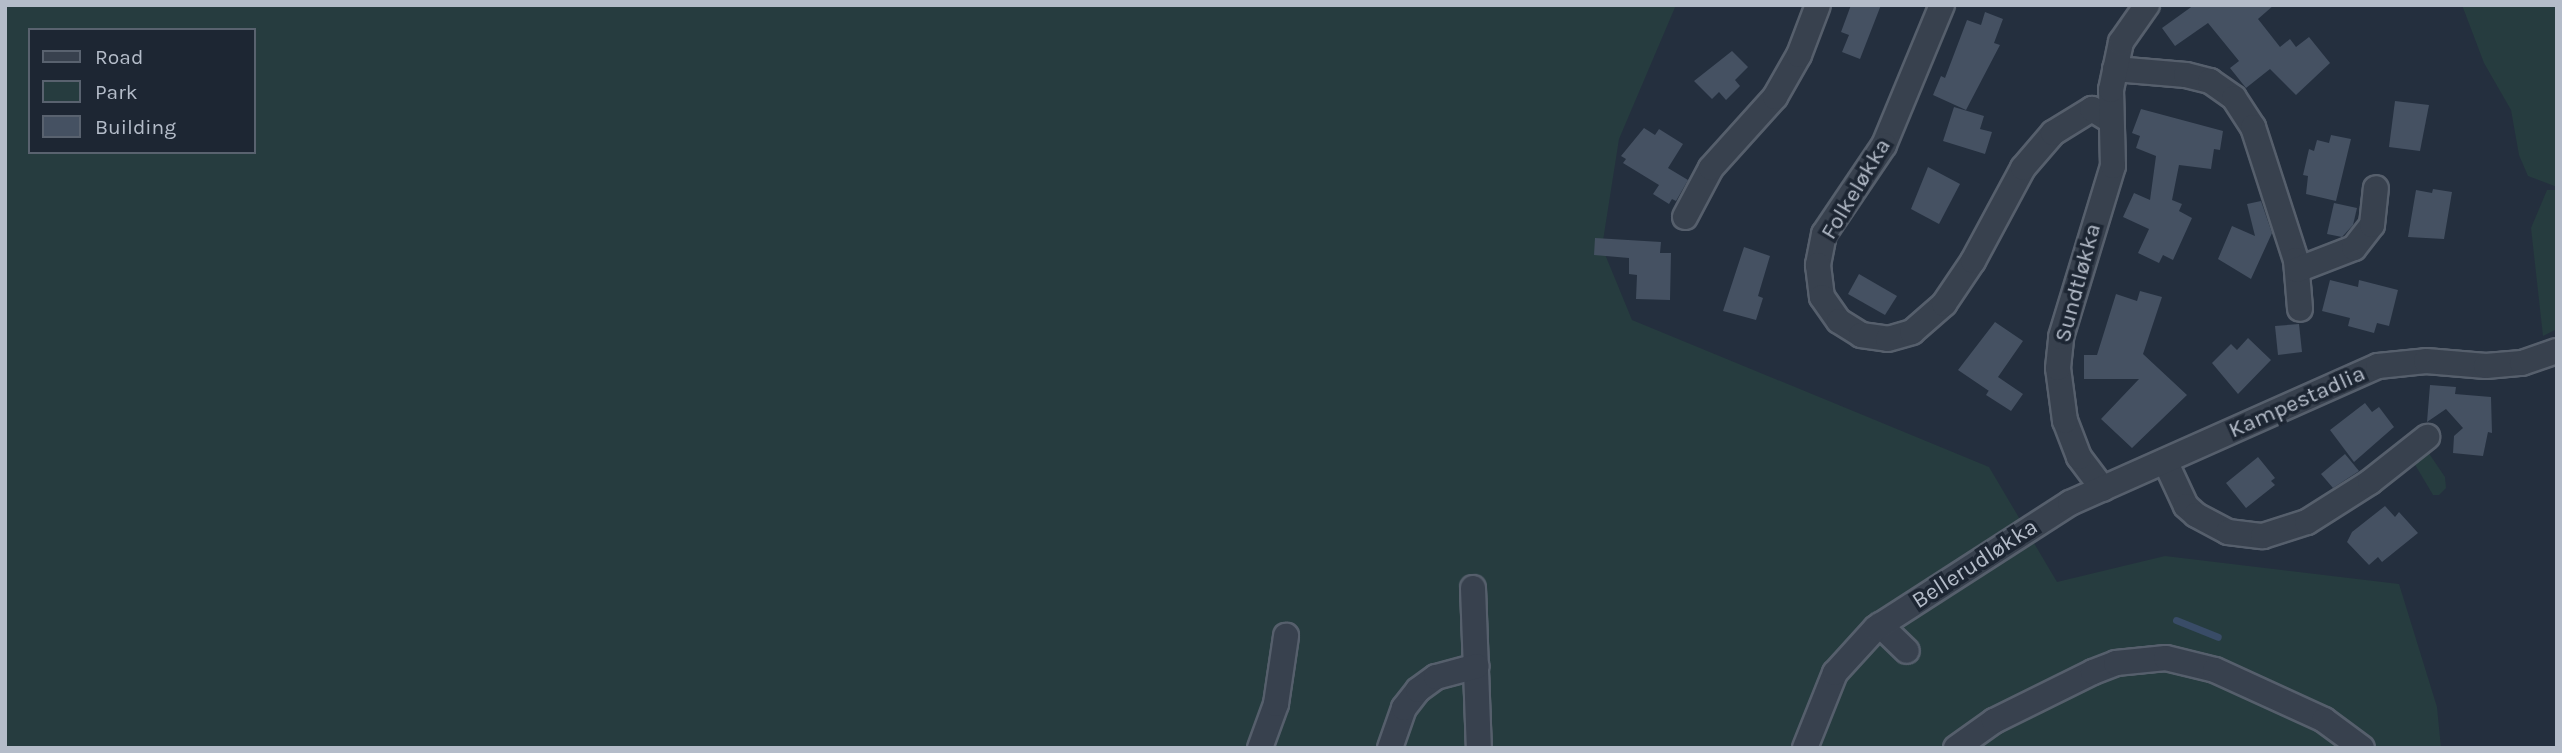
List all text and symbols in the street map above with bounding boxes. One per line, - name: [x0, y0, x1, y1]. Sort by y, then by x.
- legend: [28, 28, 256, 154]
- text: Road: [95, 45, 143, 69]
- text: Park: [95, 80, 138, 104]
- text: Building: [95, 115, 176, 139]
- street label: Folkeløkka: [1815, 134, 1897, 244]
- street label: Sundtløkka: [2049, 221, 2107, 345]
- street label: Kampestadlia: [2225, 360, 2369, 444]
- street label: Bellerudløkka: [1907, 513, 2043, 615]

